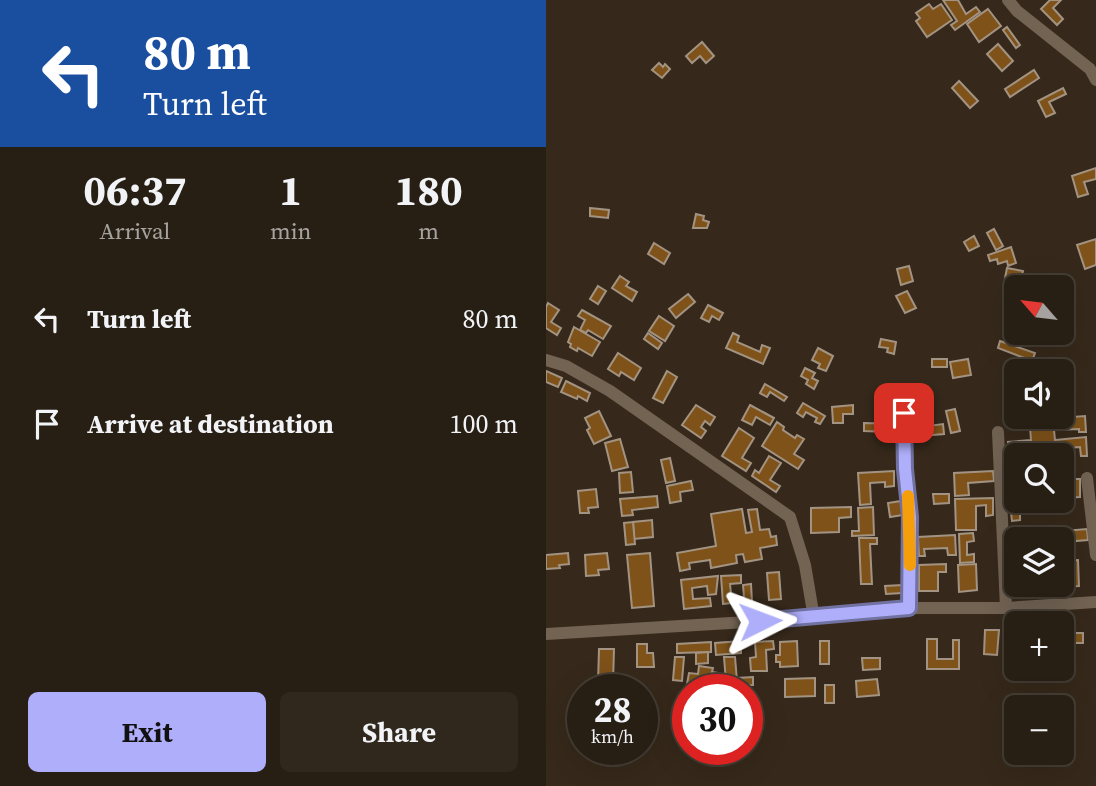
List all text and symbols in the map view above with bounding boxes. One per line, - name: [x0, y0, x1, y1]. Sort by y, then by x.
- text: 80 m: [143, 18, 251, 85]
- icon: left: [28, 28, 119, 119]
- text: Turn left: [143, 82, 267, 126]
- text: 06:37: [83, 161, 187, 219]
- text: 1: [279, 161, 302, 219]
- text: 180: [395, 161, 463, 219]
- text: Arrival: [99, 215, 170, 247]
- text: min: [270, 215, 311, 247]
- text: m: [418, 215, 439, 247]
- north arrow: [1004, 275, 1074, 345]
- map controls: [1004, 275, 1074, 765]
- icon: left: [28, 300, 66, 338]
- text: Turn left: [87, 301, 191, 337]
- text: 80 m: [463, 301, 518, 337]
- button: sound: [1004, 359, 1074, 429]
- pin: [874, 383, 934, 443]
- icon: arrive: [885, 394, 923, 432]
- icon: arrive: [28, 405, 66, 443]
- text: Arrive at destination: [87, 406, 334, 442]
- text: 100 m: [450, 406, 518, 442]
- button: search: [1004, 443, 1074, 513]
- button: layers: [1004, 527, 1074, 597]
- position arrow: [723, 584, 797, 658]
- button: +: [1004, 611, 1074, 681]
- speed limit sign: 30: [672, 674, 763, 765]
- text: 28: [594, 686, 631, 734]
- button: Exit: [28, 692, 266, 772]
- button: Share: [280, 692, 518, 772]
- button: −: [1004, 695, 1074, 765]
- text: km/h: [591, 724, 634, 749]

